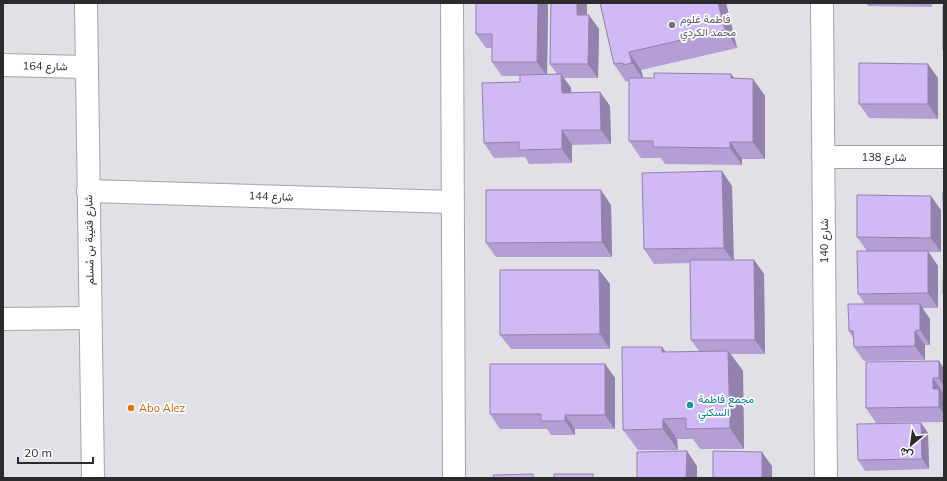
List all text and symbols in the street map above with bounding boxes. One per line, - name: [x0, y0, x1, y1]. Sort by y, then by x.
- place label: فاطمة غلوم محمد الكردي: [680, 12, 736, 42]
- marker: فاطمة غلوم محمد الكردي: [667, 20, 677, 30]
- street label: شارع 164: [22, 59, 68, 74]
- street label: شارع 138: [862, 150, 907, 165]
- street label: شارع 144: [248, 188, 294, 205]
- street label: شارع قتيبة بن مُسلم: [81, 195, 98, 285]
- street label: شارع 140: [817, 218, 832, 263]
- place label: مجمع فاطمة السكني: [698, 392, 754, 422]
- marker: مجمع فاطمة السكني: [685, 400, 695, 410]
- place label: Abo Alez: [139, 401, 185, 415]
- marker: Abo Alez: [126, 403, 136, 413]
- north arrow: [891, 425, 931, 465]
- scale bar: [18, 439, 93, 465]
- text: ش: [897, 444, 915, 463]
- text: 20 m: [24, 445, 52, 460]

